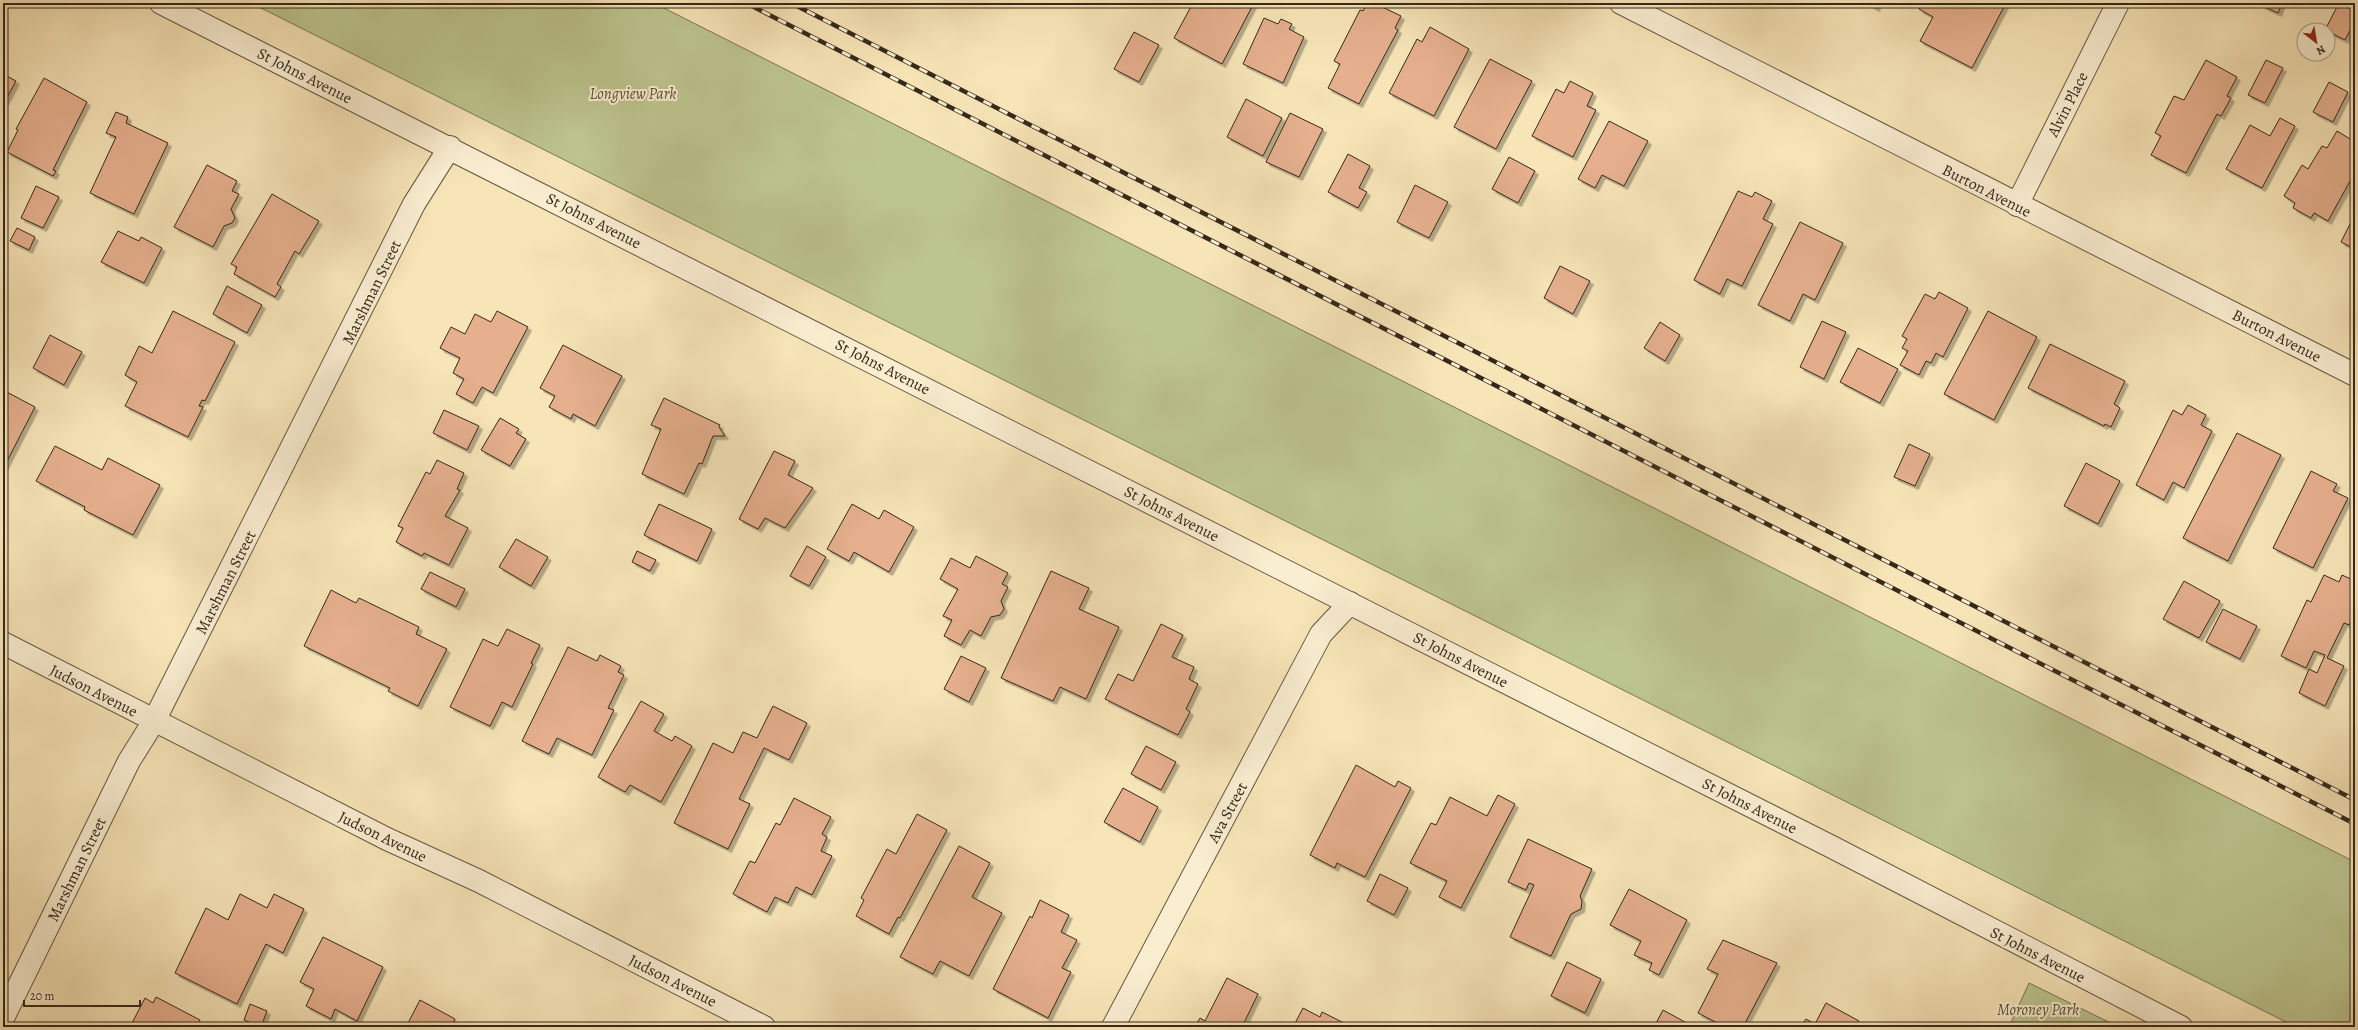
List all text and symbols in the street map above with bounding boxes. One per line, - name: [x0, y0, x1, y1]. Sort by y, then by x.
- north arrow: [2296, 22, 2336, 62]
- street label: St Johns Avenue: [253, 42, 356, 109]
- text: N: [2314, 42, 2328, 59]
- street label: Alvin Place: [2042, 68, 2094, 142]
- park label: Longview Park: [590, 83, 676, 105]
- street label: Burton Avenue: [1938, 159, 2035, 223]
- street label: St Johns Avenue: [542, 187, 645, 254]
- street label: Marshman Street: [337, 236, 407, 348]
- street label: Burton Avenue: [2228, 304, 2325, 368]
- street label: St Johns Avenue: [831, 333, 934, 400]
- street label: St Johns Avenue: [1120, 480, 1223, 547]
- street label: Marshman Street: [190, 527, 262, 638]
- street label: St Johns Avenue: [1409, 626, 1512, 693]
- street label: Judson Avenue: [46, 659, 141, 722]
- street label: St Johns Avenue: [1698, 772, 1801, 839]
- street label: Ava Street: [1202, 778, 1253, 848]
- street label: Judson Avenue: [335, 806, 431, 868]
- street label: Marshman Street: [42, 813, 112, 925]
- street label: St Johns Avenue: [1986, 921, 2089, 988]
- street label: Judson Avenue: [625, 949, 720, 1012]
- scale bar: [24, 982, 140, 1008]
- text: 20 m: [30, 988, 54, 1004]
- park label: Moroney Park: [1997, 999, 2079, 1021]

